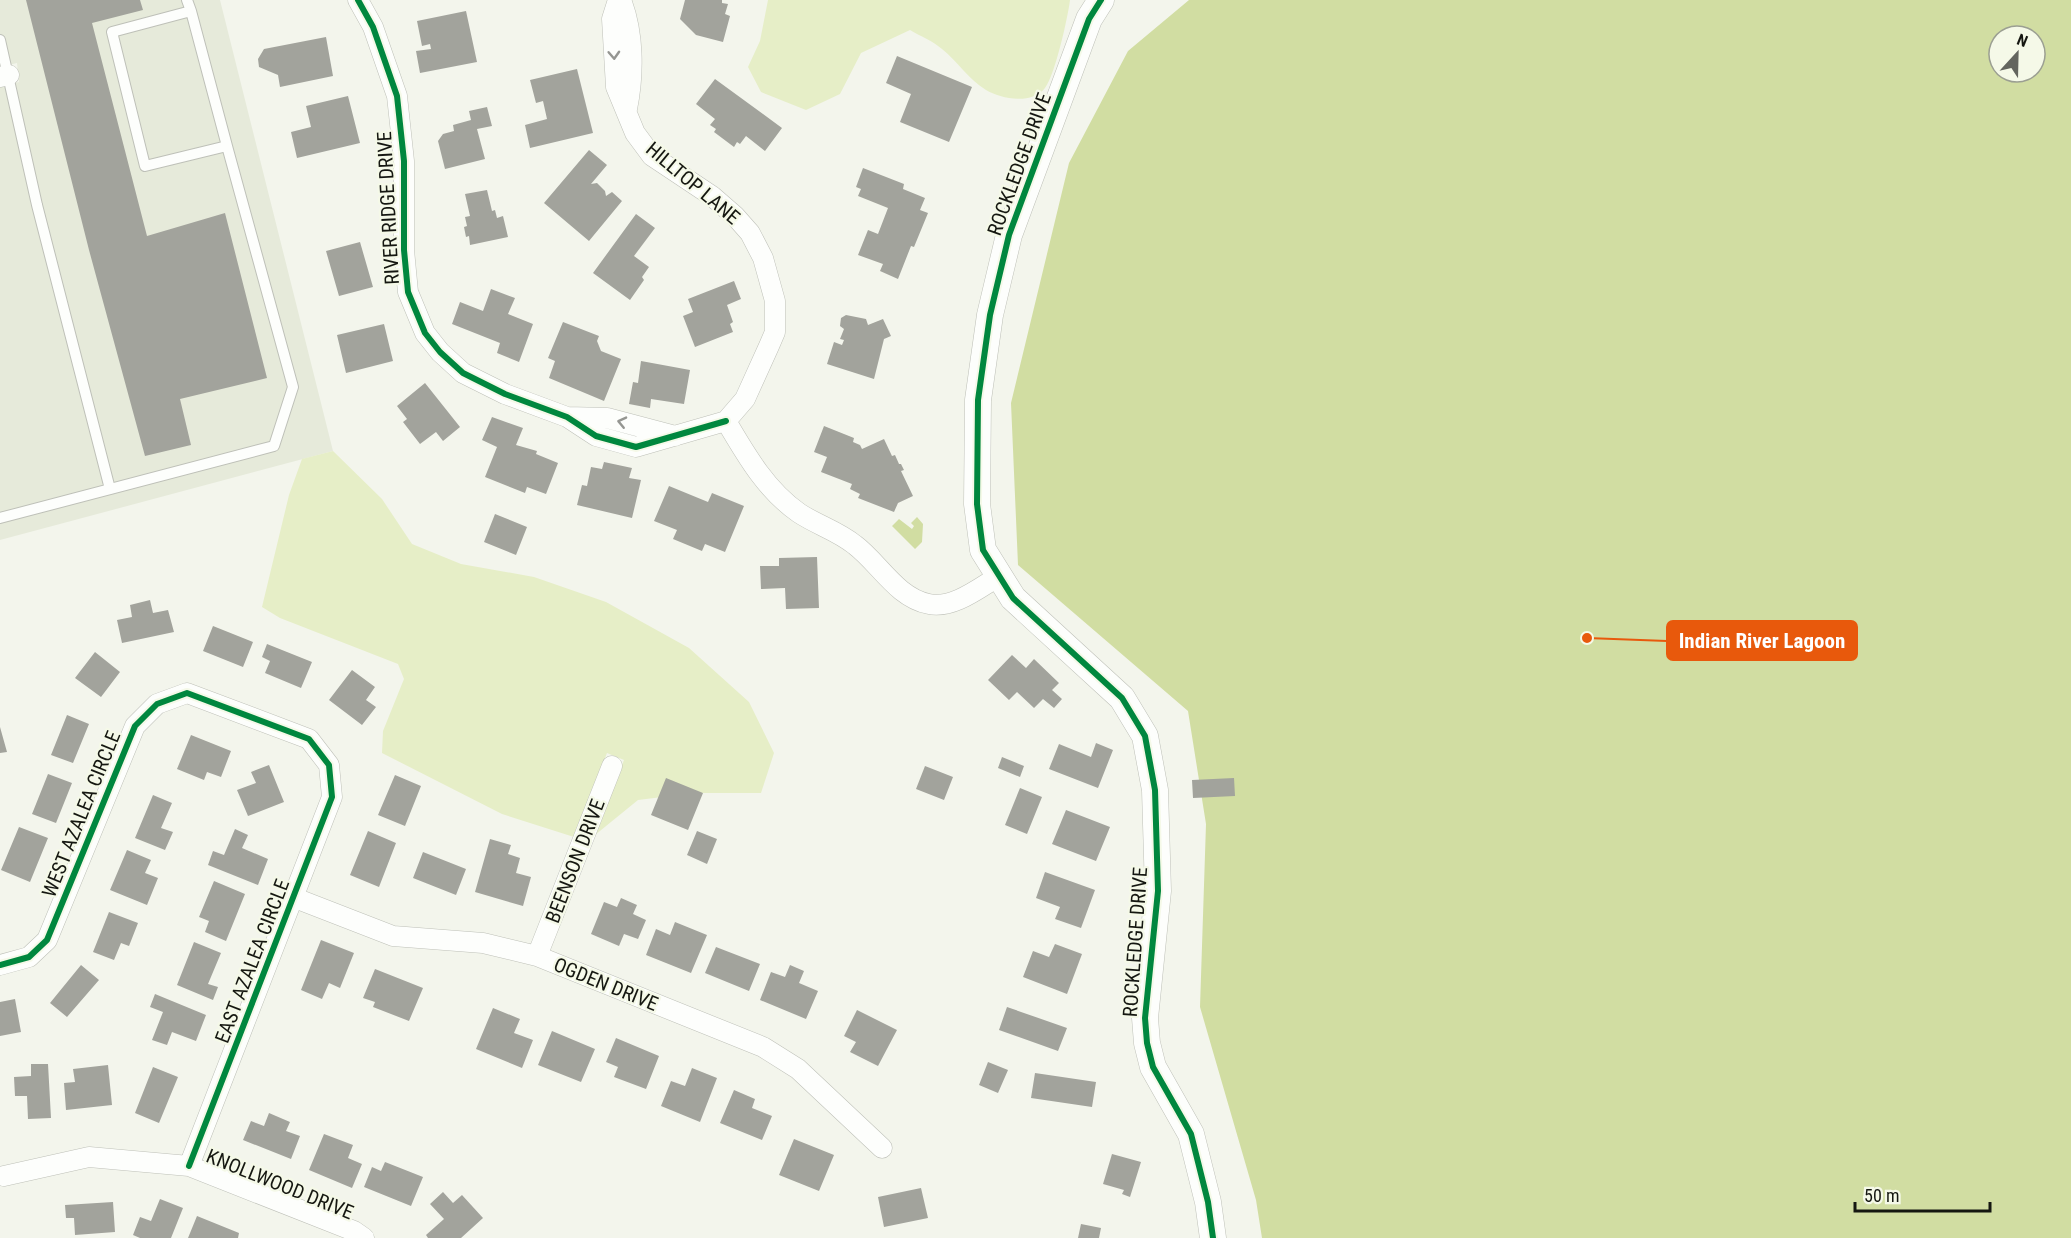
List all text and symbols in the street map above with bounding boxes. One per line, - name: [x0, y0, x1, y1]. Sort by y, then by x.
- north arrow: [1987, 24, 2047, 84]
- text: N: [2014, 30, 2031, 51]
- one-way arrow: [608, 51, 621, 60]
- street label: ROCKLEDGE DRIVE: [982, 89, 1056, 239]
- street label: RIVER RIDGE DRIVE: [372, 131, 404, 285]
- street label: HILLTOP LANE: [641, 137, 745, 229]
- one-way arrow: [617, 416, 627, 429]
- callout: Indian River Lagoon: [1667, 621, 1857, 660]
- text: Indian River Lagoon: [1679, 629, 1845, 653]
- street label: WEST AZALEA CIRCLE: [37, 727, 125, 901]
- street label: BEENSON DRIVE: [540, 796, 610, 926]
- street label: ROCKLEDGE DRIVE: [1118, 866, 1152, 1018]
- street label: EAST AZALEA CIRCLE: [210, 876, 294, 1046]
- street label: OGDEN DRIVE: [550, 952, 662, 1016]
- street label: KNOLLWOOD DRIVE: [203, 1144, 357, 1224]
- scale bar: [1855, 1175, 1990, 1213]
- text: 50 m: [1864, 1185, 1899, 1206]

